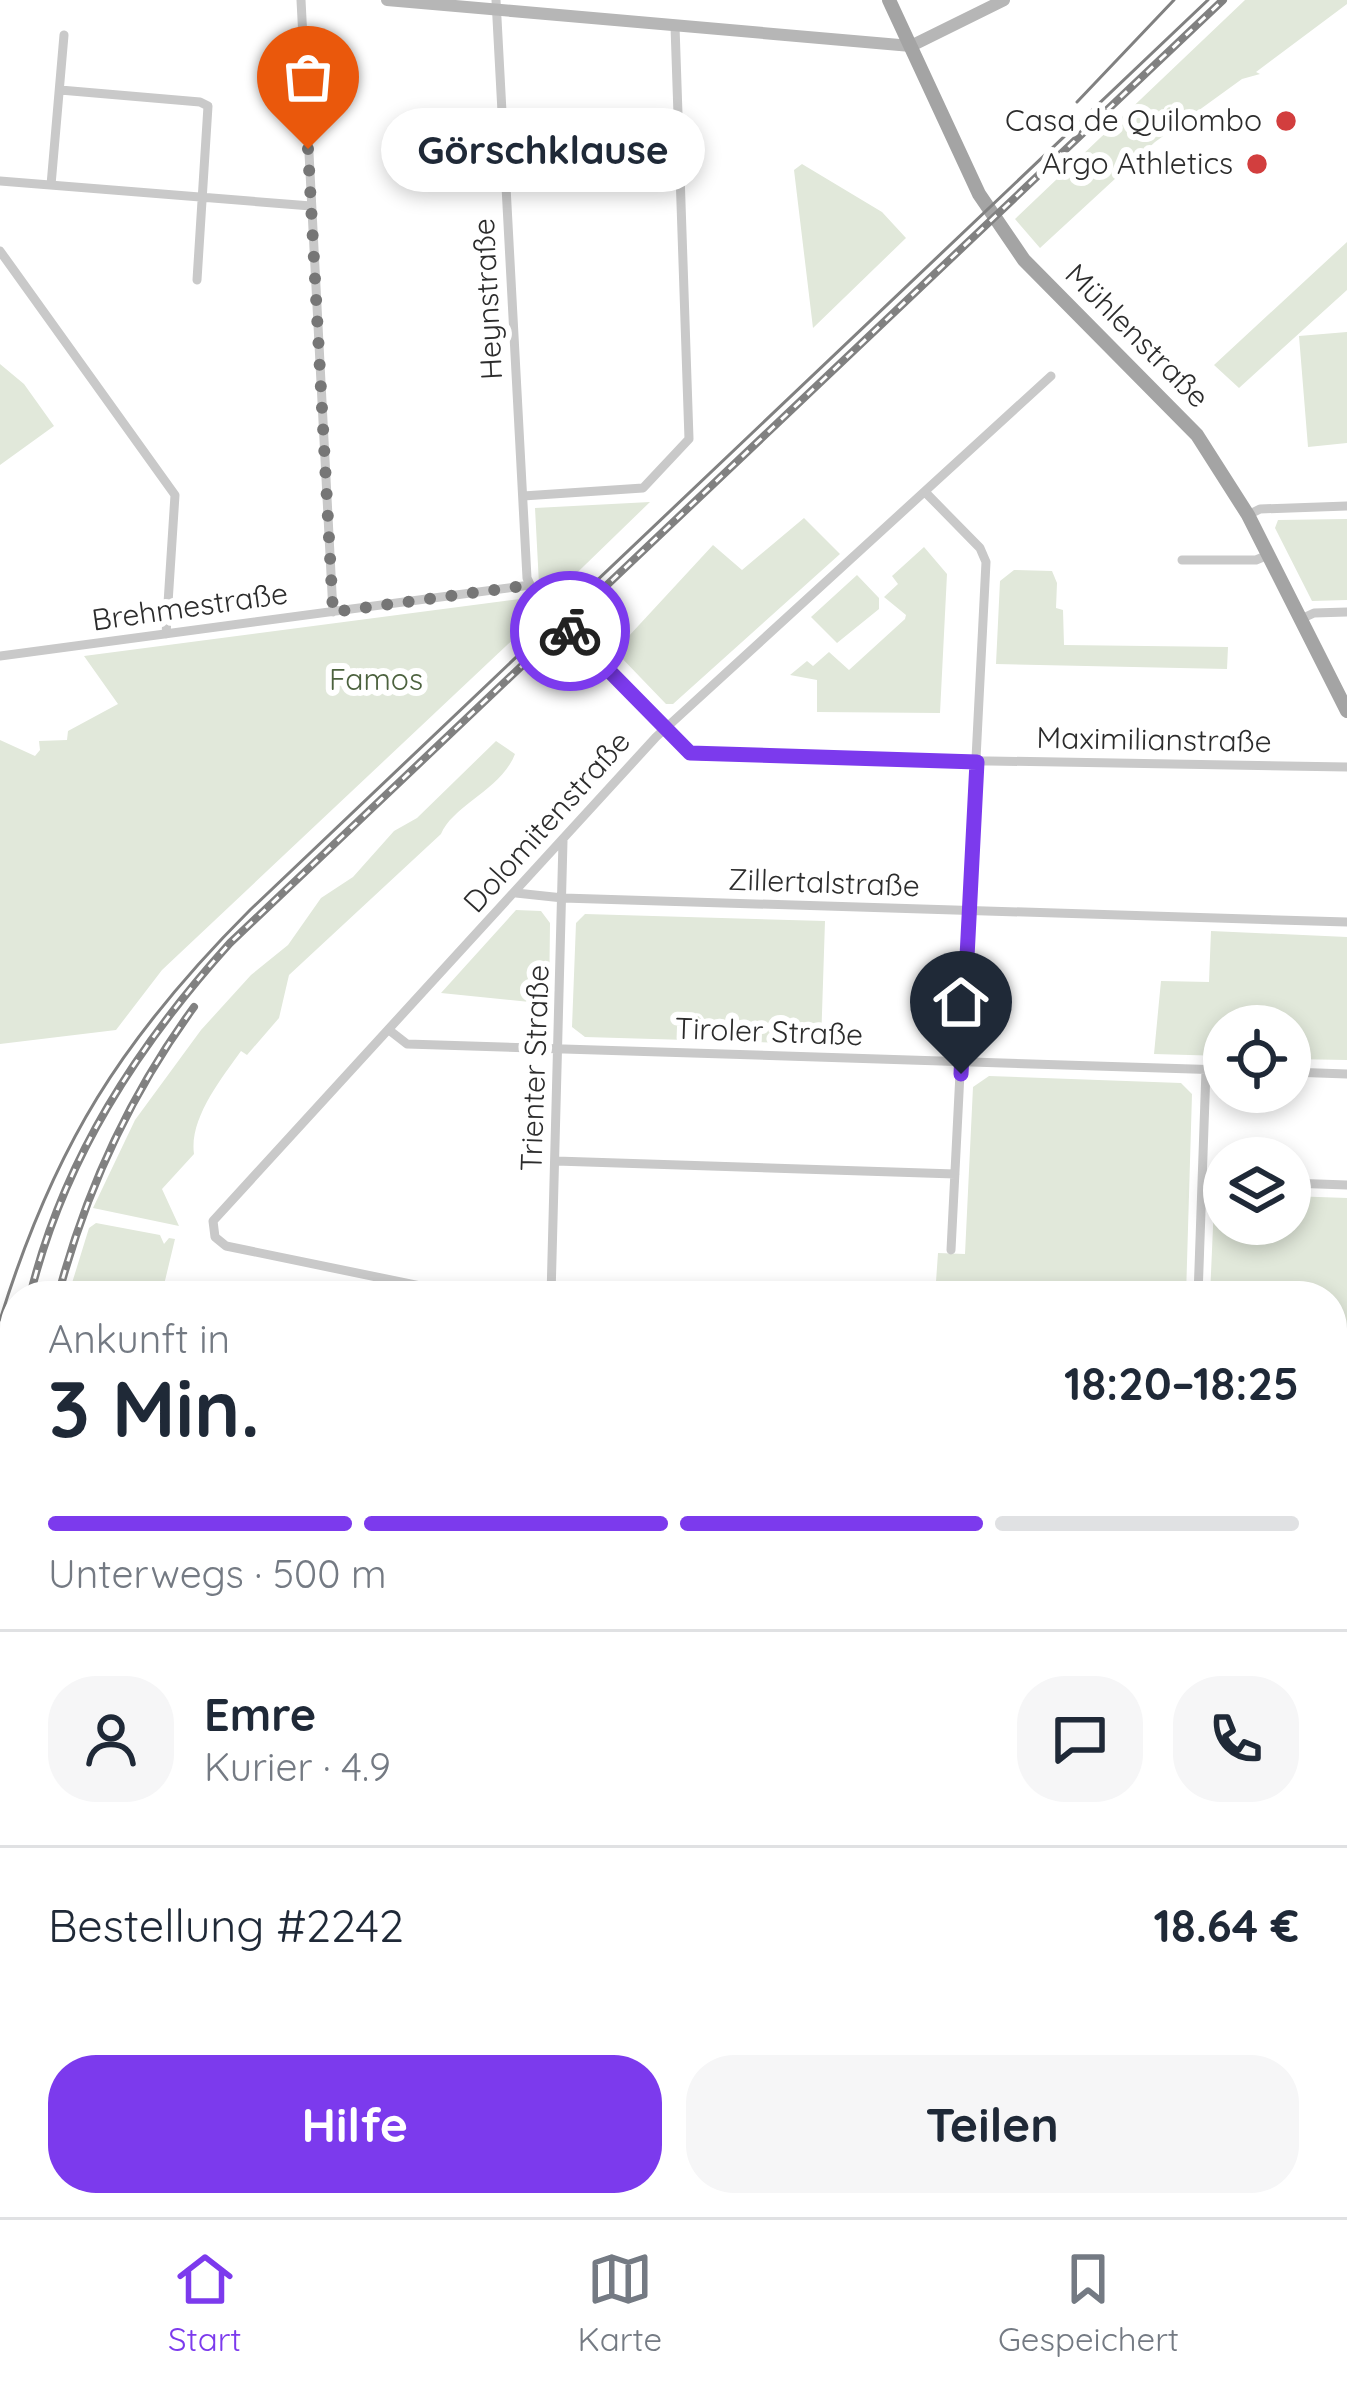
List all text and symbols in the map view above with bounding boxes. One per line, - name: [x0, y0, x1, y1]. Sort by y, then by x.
- pin: [257, 26, 359, 149]
- icon: bag: [275, 44, 341, 110]
- place label: Casa de Quilombo: [1005, 101, 1262, 139]
- callout: Görschklause: [380, 107, 704, 191]
- marker: Casa de Quilombo: [1273, 108, 1299, 134]
- text: Görschklause: [417, 125, 669, 174]
- place label: Argo Athletics: [1042, 144, 1233, 182]
- marker: Argo Athletics: [1244, 151, 1270, 177]
- street label: Heynstraße: [464, 217, 510, 381]
- street label: Mühlenstraße: [1058, 255, 1218, 415]
- courier: [510, 571, 630, 691]
- street label: Brehmestraße: [89, 573, 290, 639]
- icon: bike: [537, 598, 603, 664]
- park label: Famos: [329, 660, 423, 698]
- street label: Maximilianstraße: [1036, 718, 1272, 760]
- street label: Dolomitenstraße: [455, 723, 638, 920]
- street label: Zillertalstraße: [728, 860, 921, 904]
- pin: [910, 951, 1012, 1074]
- street label: Trienter Straße: [511, 964, 557, 1172]
- icon: home: [928, 969, 994, 1035]
- map controls: [1203, 1005, 1311, 1245]
- button: locate: [1203, 1005, 1311, 1113]
- street label: Tiroler Straße: [674, 1009, 864, 1053]
- button: layers: [1203, 1137, 1311, 1245]
- text: Ankunft in: [48, 1314, 230, 1363]
- text: 18:20–18:25: [1064, 1355, 1299, 1411]
- text: 3 Min.: [48, 1359, 260, 1457]
- text: Unterwegs · 500 m: [48, 1549, 387, 1598]
- button: person: [48, 1676, 174, 1802]
- button: chat: [1017, 1676, 1143, 1802]
- button: phone: [1173, 1676, 1299, 1802]
- text: Emre: [204, 1686, 316, 1742]
- text: Kurier · 4.9: [204, 1742, 391, 1791]
- text: Bestellung #2242: [48, 1897, 404, 1953]
- text: 18.64 €: [1153, 1897, 1299, 1953]
- button: Hilfe: [48, 2055, 662, 2193]
- button: Teilen: [686, 2055, 1299, 2193]
- tab: Start: [168, 2246, 242, 2359]
- tab: Karte: [577, 2246, 662, 2359]
- tab: Gespeichert: [998, 2246, 1179, 2359]

